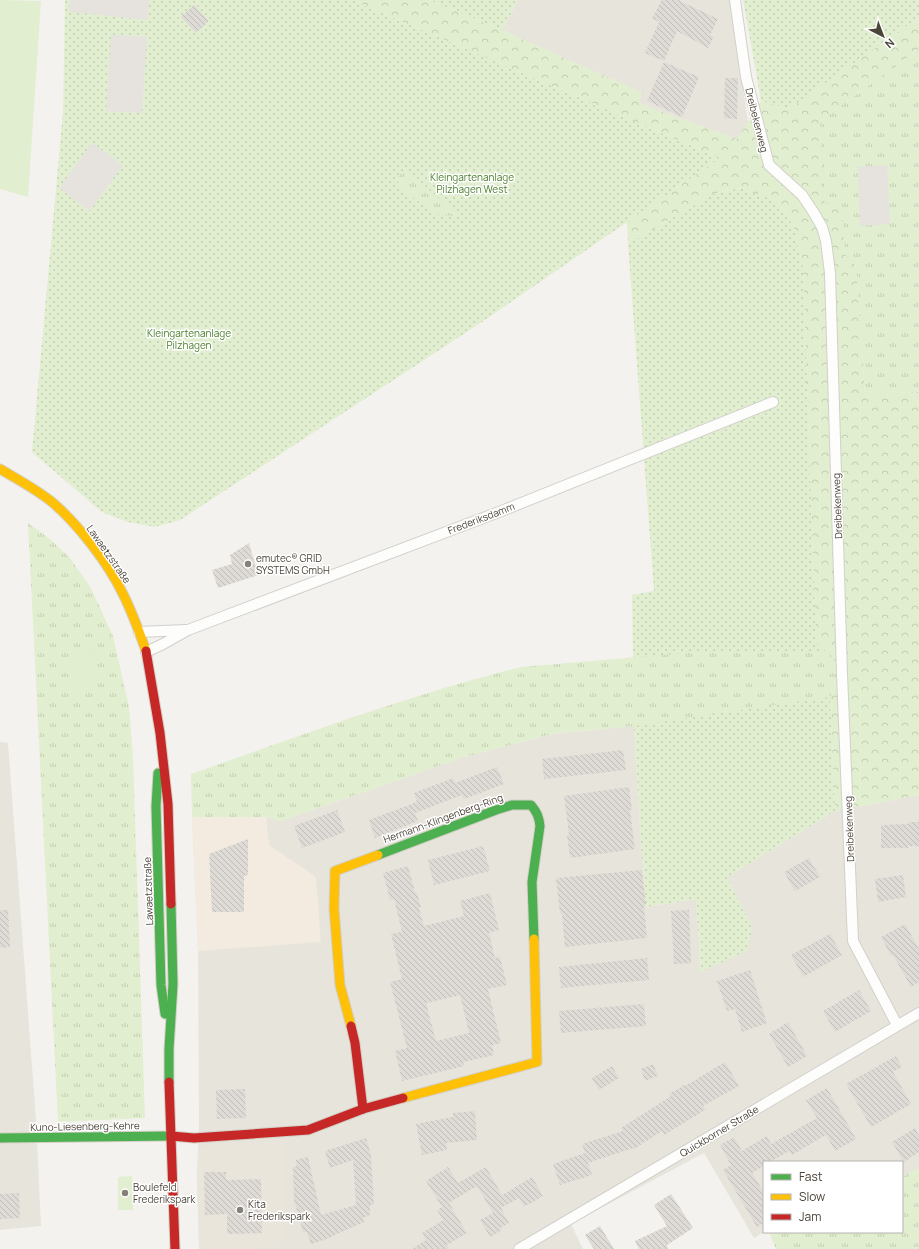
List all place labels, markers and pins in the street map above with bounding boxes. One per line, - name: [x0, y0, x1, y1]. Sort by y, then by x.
- place label: emutec® GRID SYSTEMS GmbH: [256, 551, 330, 577]
- marker: emutec® GRID SYSTEMS GmbH: [243, 559, 253, 569]
- place label: Boulefeld Frederikspark: [133, 1180, 196, 1206]
- marker: Boulefeld Frederikspark: [120, 1188, 130, 1198]
- place label: Kita Frederikspark: [248, 1197, 311, 1223]
- marker: Kita Frederikspark: [235, 1205, 245, 1215]

